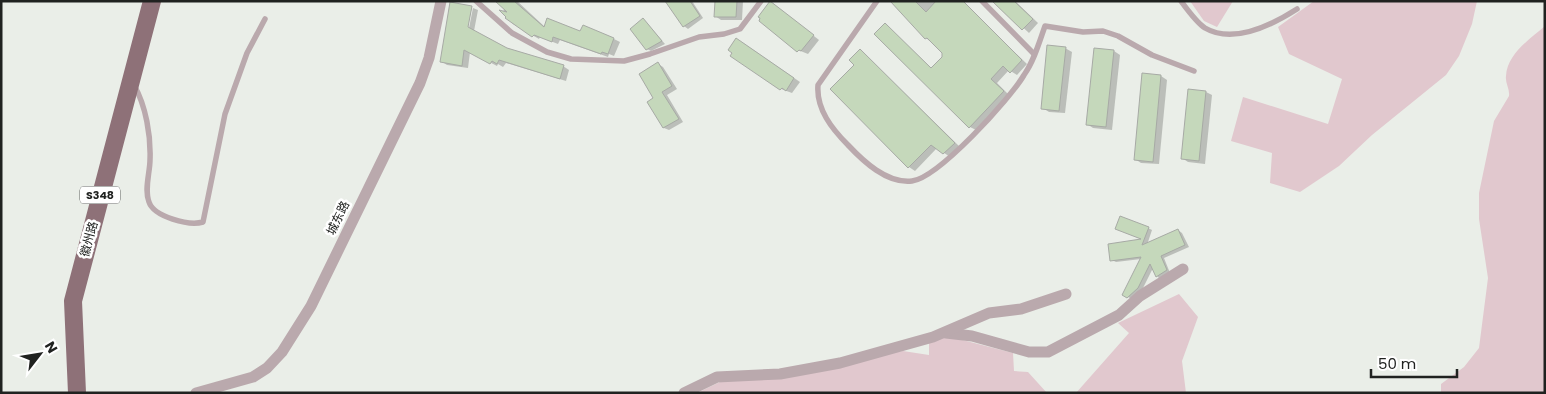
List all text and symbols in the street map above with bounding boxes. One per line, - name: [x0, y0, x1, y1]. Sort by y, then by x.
- road number: S348: [80, 186, 120, 204]
- street label: 城东路: [322, 198, 353, 238]
- street label: 徽州路: [76, 219, 101, 258]
- north arrow: [15, 329, 65, 379]
- text: N: [40, 338, 62, 357]
- scale bar: [1371, 346, 1457, 378]
- text: 50 m: [1378, 353, 1416, 374]

